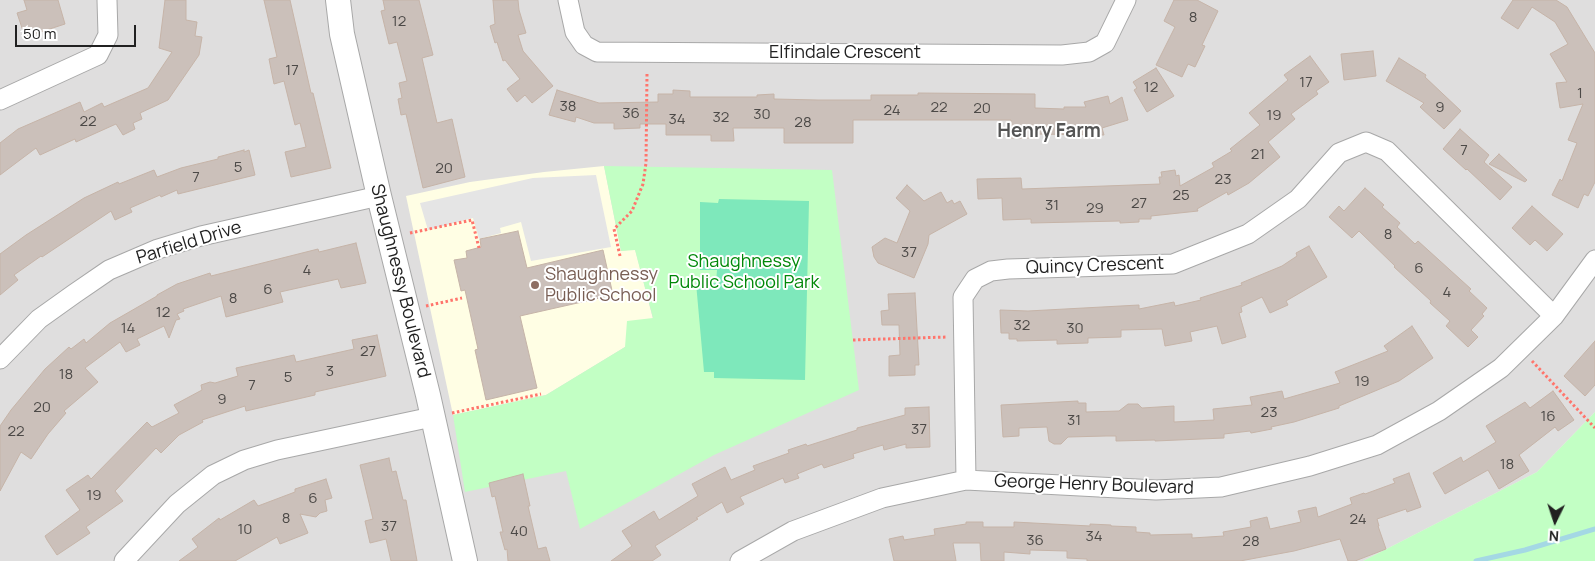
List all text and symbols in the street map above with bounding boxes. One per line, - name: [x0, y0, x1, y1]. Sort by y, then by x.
- house number: 8: [1189, 9, 1197, 27]
- house number: 12: [392, 13, 406, 31]
- scale bar: [18, 15, 139, 47]
- text: 50 m: [23, 23, 57, 44]
- street label: Elfindale Crescent: [769, 42, 921, 64]
- house number: 17: [285, 62, 299, 80]
- house number: 17: [1299, 74, 1313, 92]
- house number: 12: [1144, 79, 1158, 97]
- house number: 1: [1577, 85, 1583, 103]
- house number: 38: [559, 98, 577, 116]
- house number: 22: [930, 99, 948, 117]
- house number: 9: [1435, 99, 1445, 117]
- house number: 20: [973, 100, 991, 118]
- house number: 24: [883, 102, 901, 120]
- house number: 36: [622, 105, 640, 123]
- house number: 30: [753, 106, 771, 124]
- house number: 19: [1266, 107, 1282, 125]
- house number: 32: [713, 109, 729, 127]
- house number: 34: [668, 111, 686, 129]
- house number: 22: [79, 113, 97, 131]
- house number: 28: [794, 114, 812, 132]
- district label: Henry Farm: [997, 121, 1101, 143]
- house number: 7: [1460, 142, 1468, 160]
- house number: 21: [1251, 146, 1265, 164]
- house number: 5: [234, 159, 242, 177]
- house number: 20: [435, 160, 453, 178]
- house number: 7: [192, 169, 200, 187]
- house number: 23: [1215, 171, 1231, 189]
- street label: Shaughnessy Boulevard: [365, 182, 435, 380]
- house number: 25: [1172, 187, 1190, 205]
- house number: 27: [1131, 195, 1147, 213]
- house number: 31: [1045, 197, 1059, 215]
- house number: 29: [1086, 200, 1104, 218]
- street label: Parfield Drive: [134, 217, 244, 269]
- house number: 8: [1384, 226, 1392, 244]
- house number: 37: [901, 244, 917, 262]
- park label: Shaughnessy Public School Park: [669, 251, 819, 294]
- street label: Quincy Crescent: [1026, 253, 1164, 279]
- house number: 6: [1414, 260, 1424, 278]
- house number: 4: [303, 262, 311, 280]
- place label: Shaughnessy Public School: [545, 264, 658, 306]
- marker: Shaughnessy Public School: [529, 279, 541, 291]
- house number: 6: [263, 281, 273, 299]
- house number: 4: [1443, 284, 1451, 302]
- house number: 8: [229, 290, 237, 308]
- house number: 12: [156, 304, 170, 322]
- house number: 32: [1014, 317, 1030, 335]
- house number: 14: [121, 320, 135, 338]
- house number: 30: [1066, 320, 1084, 338]
- house number: 27: [360, 343, 376, 361]
- house number: 3: [326, 363, 334, 381]
- house number: 18: [59, 366, 73, 384]
- house number: 5: [284, 369, 292, 387]
- house number: 19: [1354, 373, 1370, 391]
- house number: 7: [248, 377, 256, 395]
- house number: 9: [217, 391, 227, 409]
- house number: 20: [33, 399, 51, 417]
- house number: 23: [1261, 404, 1277, 422]
- house number: 16: [1540, 408, 1556, 426]
- house number: 31: [1067, 412, 1081, 430]
- house number: 37: [911, 421, 927, 439]
- house number: 22: [7, 423, 25, 441]
- house number: 18: [1500, 456, 1514, 474]
- street label: George Henry Boulevard: [994, 471, 1194, 499]
- house number: 19: [86, 487, 102, 505]
- house number: 6: [308, 490, 318, 508]
- north arrow: [1530, 496, 1580, 546]
- house number: 8: [282, 510, 290, 528]
- house number: 24: [1349, 511, 1367, 529]
- house number: 37: [381, 518, 397, 536]
- house number: 10: [238, 521, 252, 539]
- house number: 40: [510, 523, 528, 541]
- text: N: [1548, 527, 1560, 546]
- house number: 34: [1085, 528, 1103, 546]
- house number: 36: [1026, 532, 1044, 550]
- house number: 28: [1242, 533, 1260, 551]

